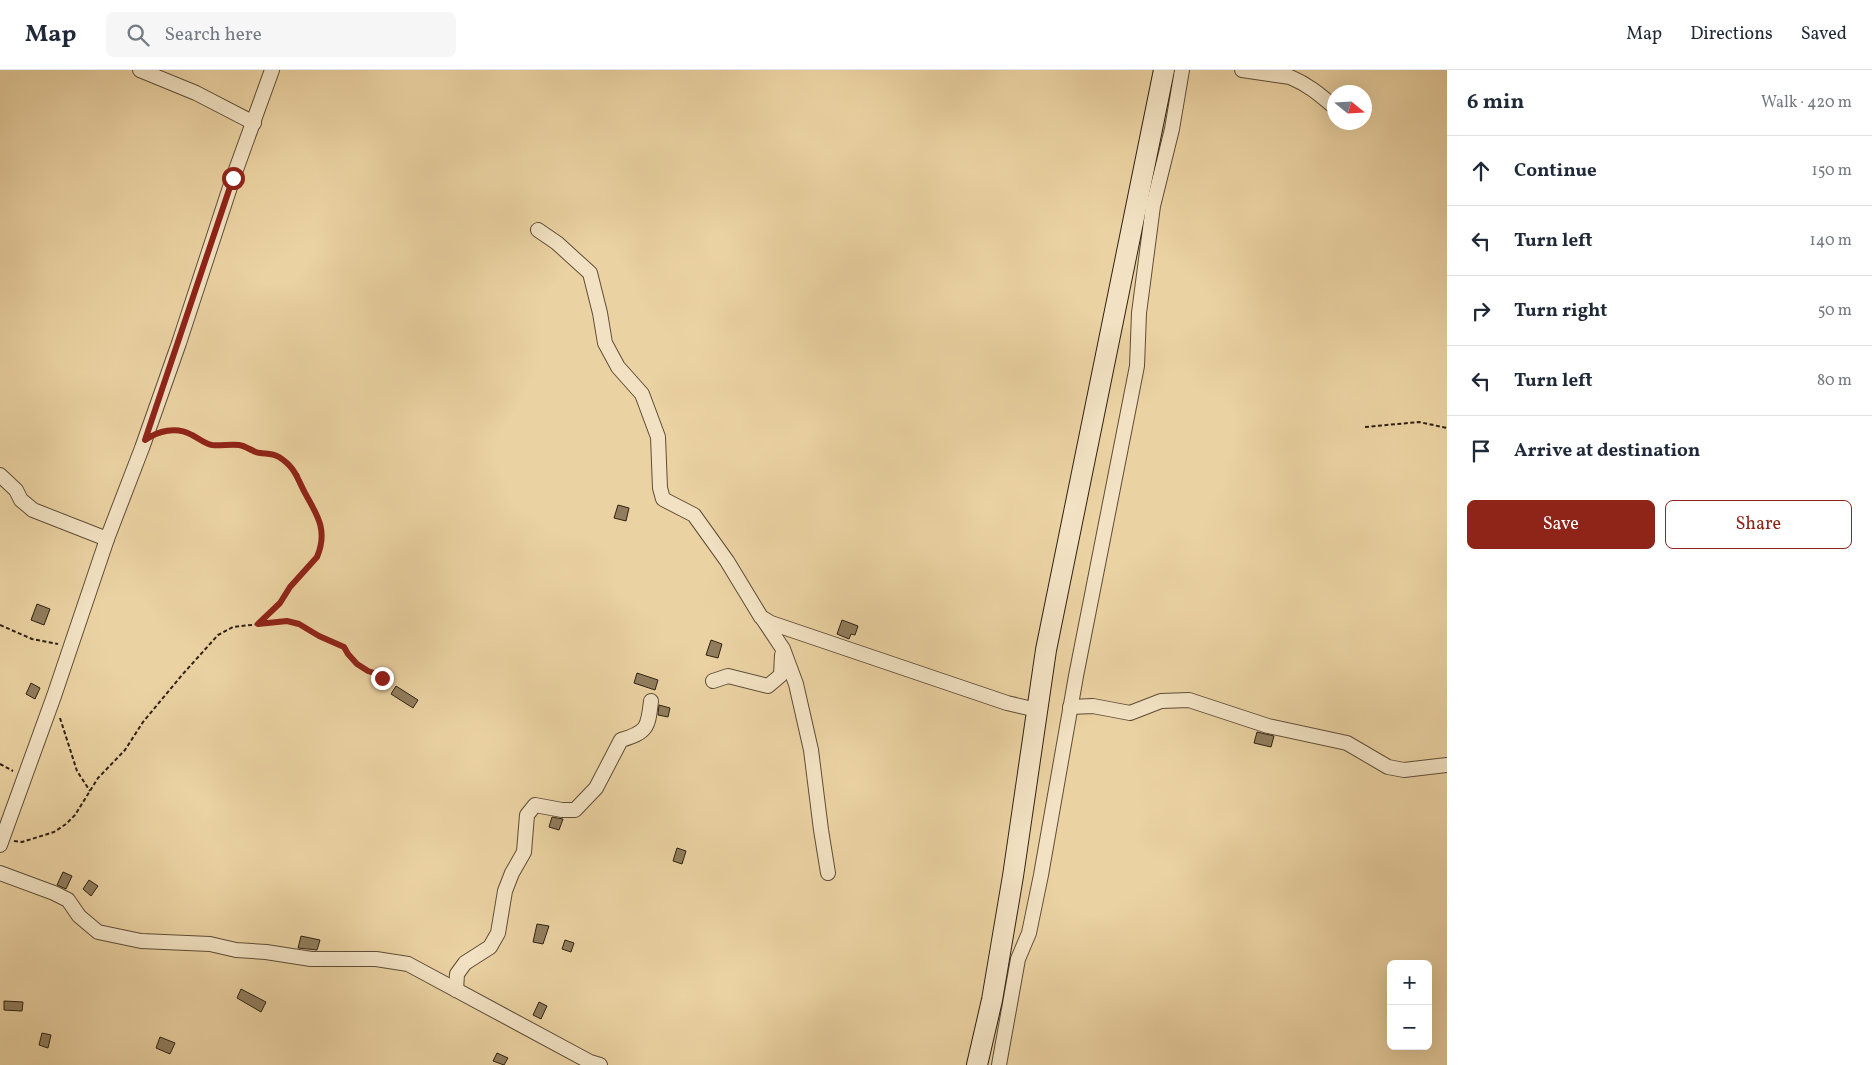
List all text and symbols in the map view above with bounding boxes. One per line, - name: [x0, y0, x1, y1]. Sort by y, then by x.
- search box: [106, 12, 456, 57]
- text: Map: [25, 18, 76, 52]
- icon: search: [124, 21, 152, 49]
- text: Search here: [164, 22, 262, 48]
- text: Map: [1626, 22, 1662, 47]
- text: Directions: [1690, 22, 1773, 47]
- text: Saved: [1801, 22, 1847, 47]
- north arrow: [1327, 85, 1372, 130]
- text: 6 min: [1467, 88, 1524, 117]
- text: Walk · 420 m: [1761, 92, 1852, 114]
- icon: ahead: [1467, 157, 1495, 185]
- text: Continue: [1514, 158, 1597, 184]
- text: 150 m: [1811, 160, 1852, 182]
- route start: [222, 167, 245, 190]
- icon: left: [1467, 227, 1495, 255]
- text: Turn left: [1514, 228, 1593, 254]
- text: 140 m: [1810, 230, 1852, 252]
- icon: right: [1467, 297, 1495, 325]
- text: Turn right: [1514, 298, 1607, 324]
- text: 50 m: [1818, 300, 1852, 322]
- icon: left: [1467, 367, 1495, 395]
- text: Turn left: [1514, 368, 1593, 394]
- text: 80 m: [1817, 370, 1852, 392]
- icon: arrive: [1467, 437, 1495, 465]
- text: Arrive at destination: [1514, 438, 1700, 464]
- button: Save: [1467, 500, 1655, 549]
- button: Share: [1665, 500, 1852, 549]
- route end: [371, 667, 394, 690]
- map controls: [1387, 960, 1432, 1050]
- button: +: [1387, 960, 1432, 1005]
- button: −: [1387, 1005, 1432, 1050]

